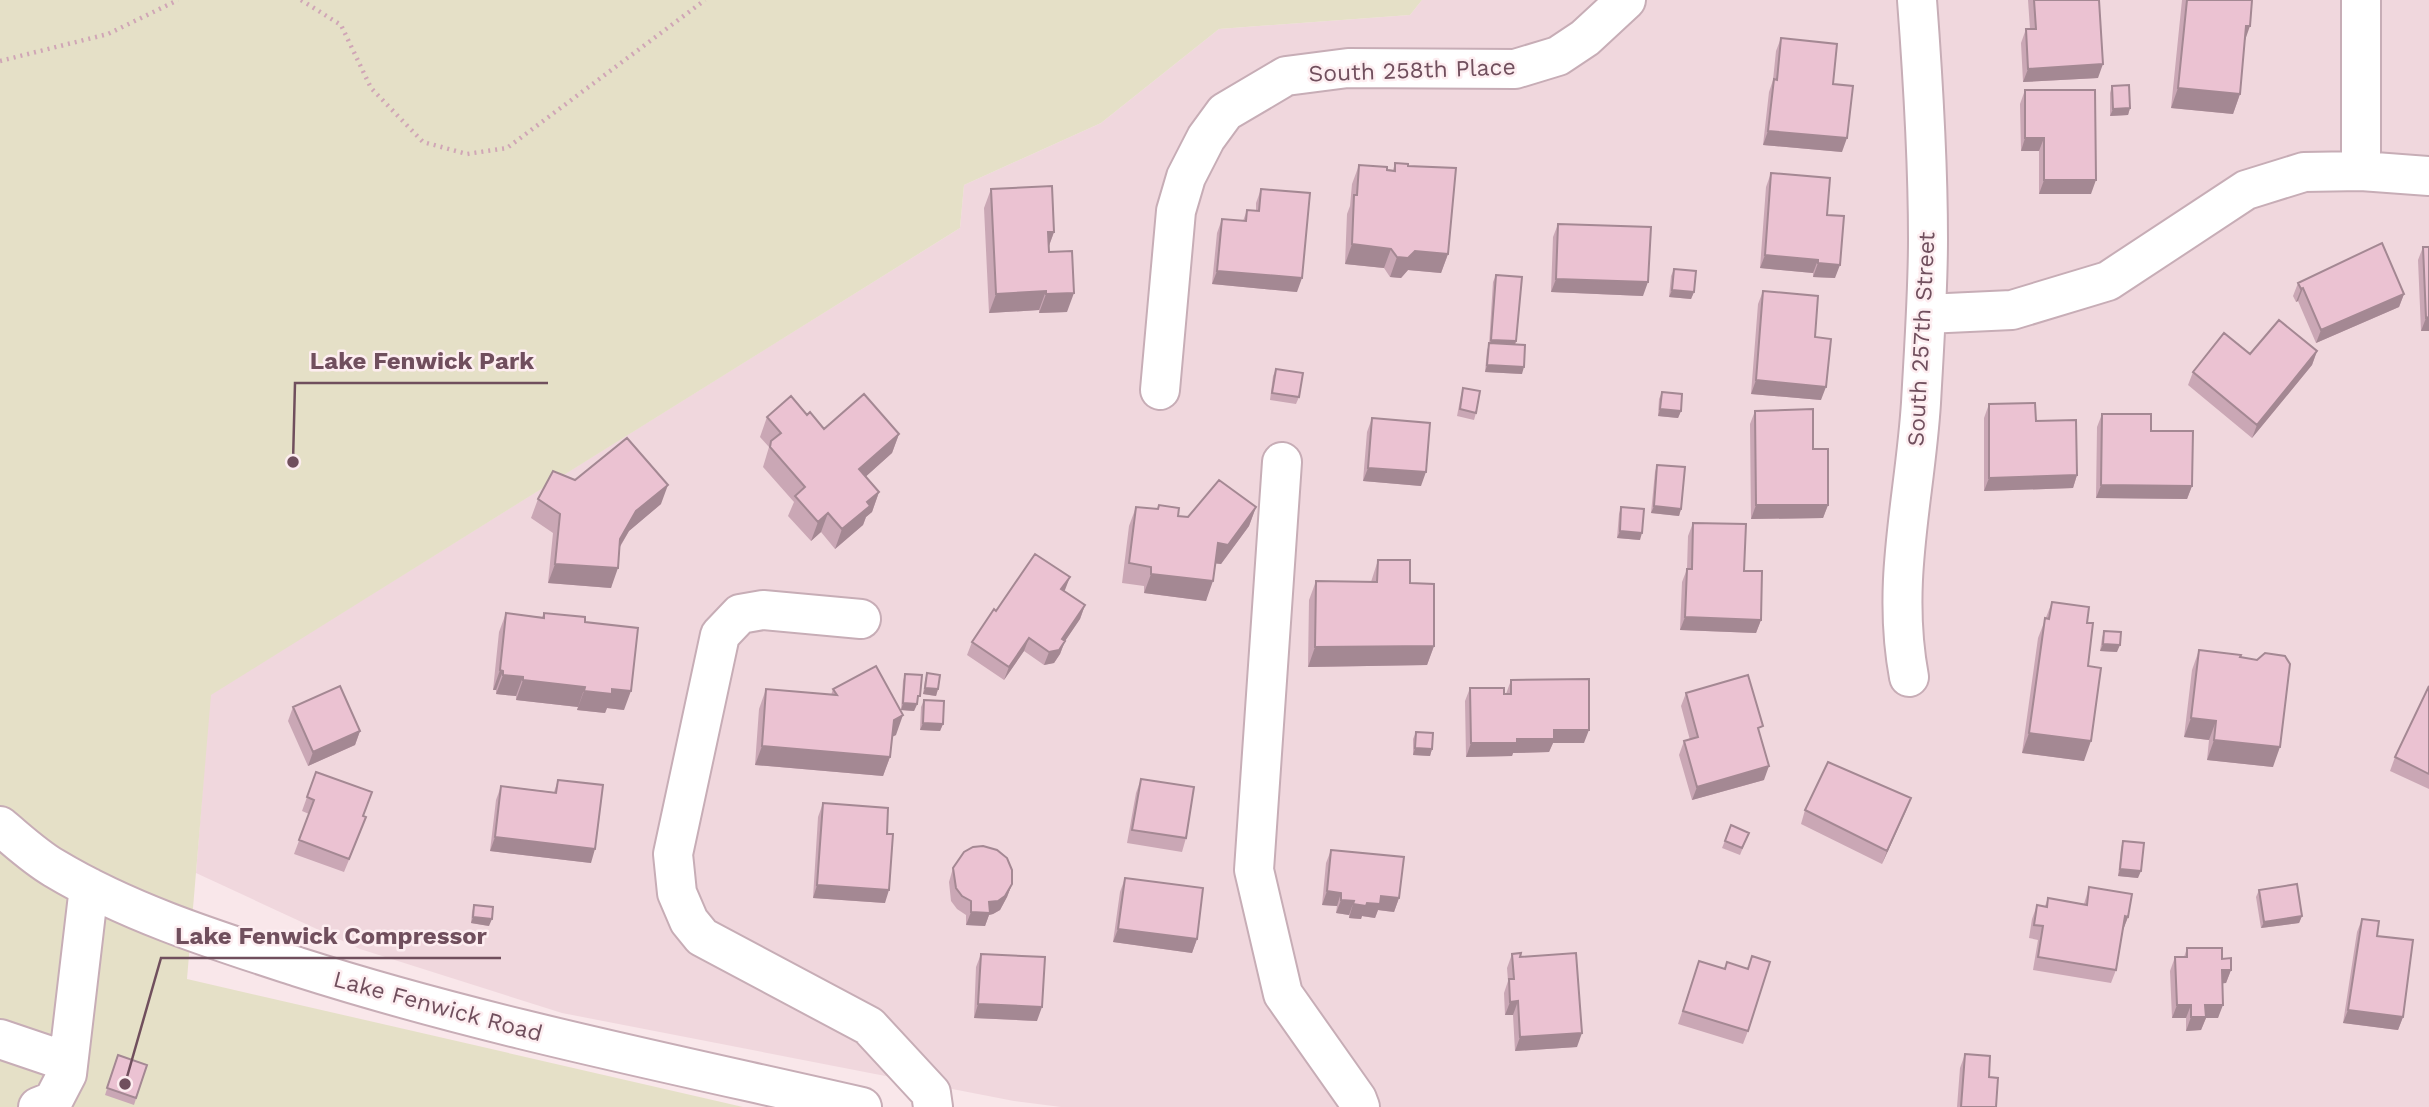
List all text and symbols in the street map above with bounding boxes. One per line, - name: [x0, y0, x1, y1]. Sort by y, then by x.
- street label: South 258th Place: [1308, 53, 1516, 88]
- street label: South 257th Street: [1902, 231, 1941, 447]
- callout: Lake Fenwick Park: [295, 338, 548, 383]
- text: Lake Fenwick Park: [310, 347, 534, 375]
- callout: Lake Fenwick Compressor: [161, 913, 501, 958]
- text: Lake Fenwick Compressor: [175, 922, 488, 950]
- street label: Lake Fenwick Road: [330, 966, 545, 1047]

